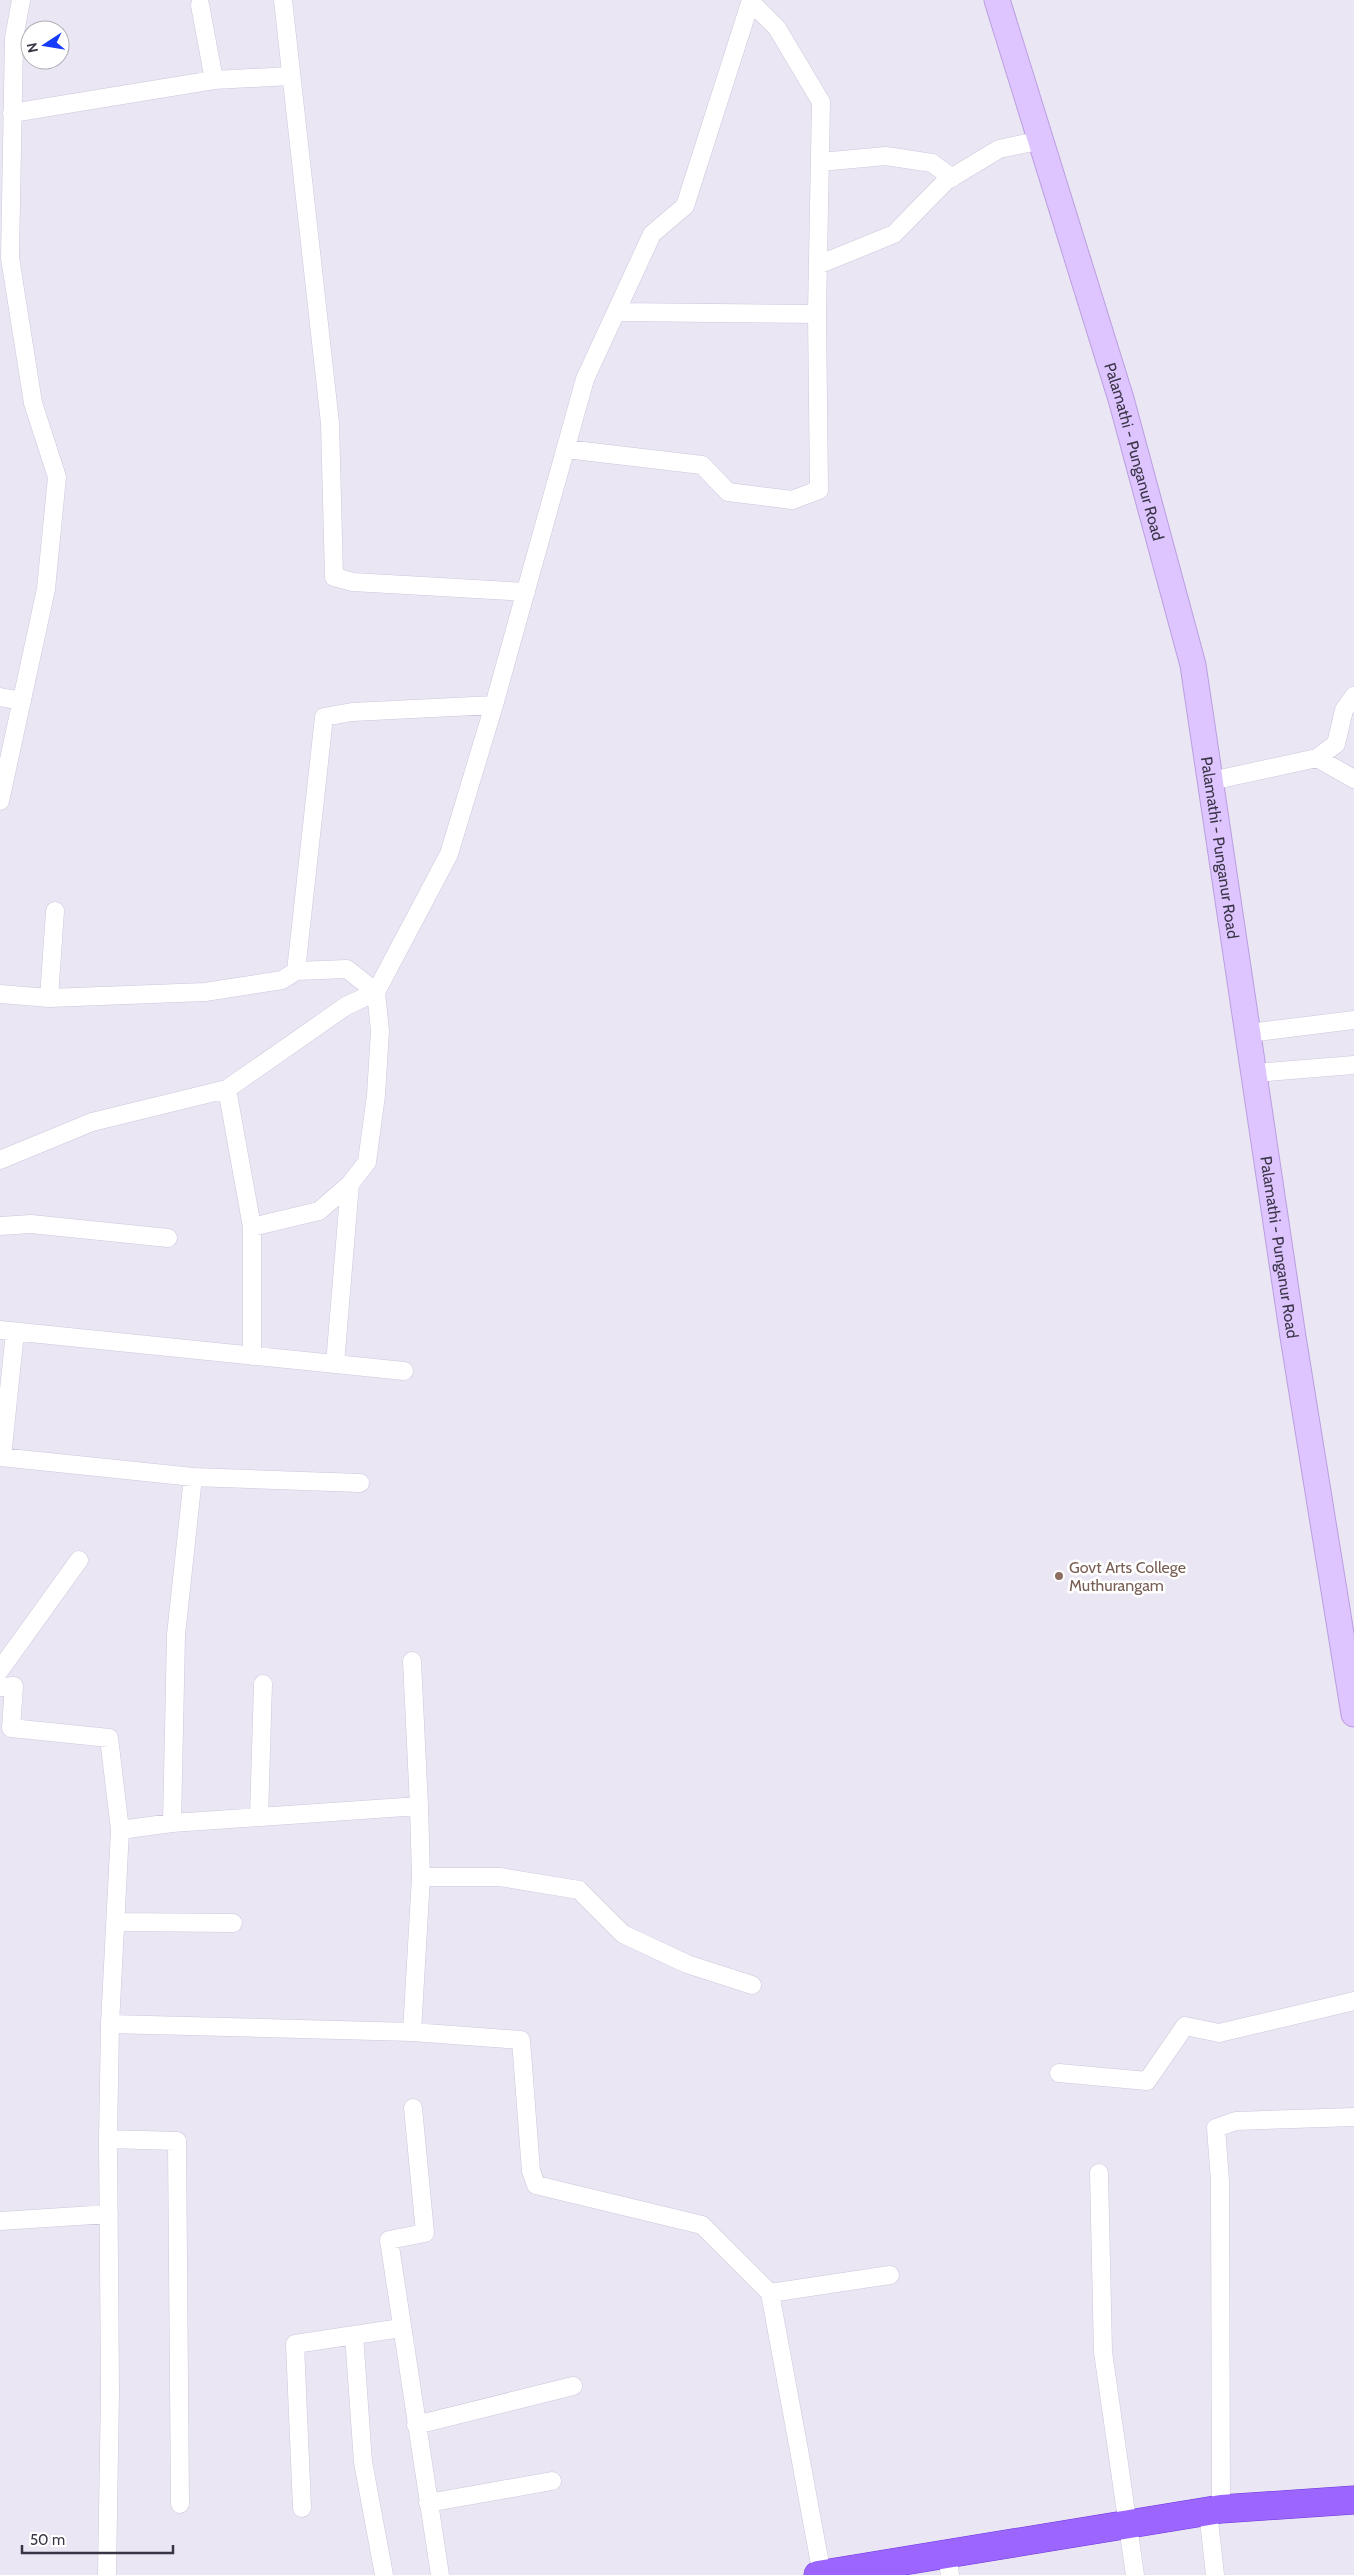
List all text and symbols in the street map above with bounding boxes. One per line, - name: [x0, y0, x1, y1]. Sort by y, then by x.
- north arrow: [20, 20, 70, 70]
- text: N: [22, 41, 42, 54]
- street label: Palamathi - Punganur Road: [1100, 360, 1168, 543]
- street label: Palamathi - Punganur Road: [1197, 755, 1243, 940]
- street label: Palamathi - Punganur Road: [1256, 1155, 1302, 1340]
- place label: Govt Arts College Muthurangam: [1069, 1558, 1186, 1595]
- marker: Govt Arts College Muthurangam: [1053, 1570, 1065, 1582]
- scale bar: [22, 2522, 174, 2554]
- text: 50 m: [30, 2531, 65, 2549]

